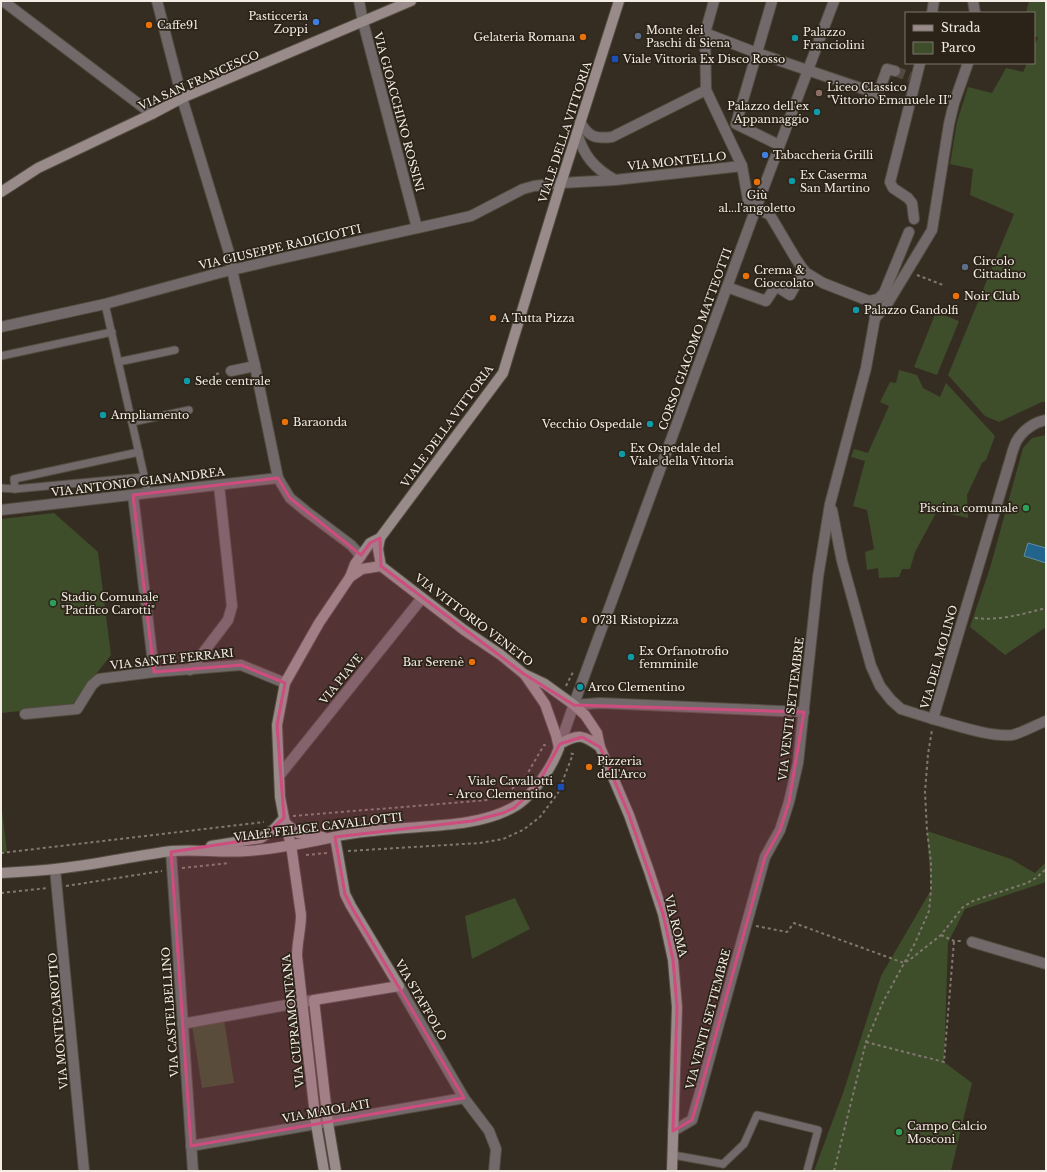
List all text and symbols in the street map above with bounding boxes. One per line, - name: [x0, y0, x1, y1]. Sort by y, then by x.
- place label: Pasticceria Zoppi: [248, 9, 309, 36]
- legend: [905, 12, 1035, 64]
- marker: Pasticceria Zoppi: [311, 17, 321, 27]
- place label: Caffe91: [157, 18, 198, 32]
- marker: Caffe91: [144, 20, 154, 30]
- text: Strada: [941, 20, 981, 35]
- place label: Monte dei Paschi di Siena: [646, 23, 731, 50]
- place label: Palazzo Franciolini: [803, 25, 865, 52]
- street label: VIA GIOACCHINO ROSSINI: [371, 30, 427, 194]
- place label: Gelateria Romana: [474, 30, 576, 44]
- marker: Monte dei Paschi di Siena: [633, 31, 643, 41]
- marker: Gelateria Romana: [578, 32, 588, 42]
- marker: Palazzo Franciolini: [790, 33, 800, 43]
- text: Parco: [941, 40, 976, 55]
- street label: VIA SAN FRANCESCO: [136, 47, 261, 113]
- place label: Viale Vittoria Ex Disco Rosso: [622, 52, 785, 66]
- marker: Viale Vittoria Ex Disco Rosso: [610, 54, 620, 64]
- street label: VIALE DELLA VITTORIA: [535, 59, 595, 205]
- place label: Liceo Classico "Vittorio Emanuele II": [827, 80, 952, 107]
- marker: Liceo Classico "Vittorio Emanuele II": [814, 88, 824, 98]
- place label: Palazzo dell'ex Appannaggio: [727, 99, 809, 126]
- marker: Palazzo dell'ex Appannaggio: [812, 107, 822, 117]
- place label: Tabaccheria Grilli: [773, 148, 874, 162]
- street label: VIA MONTELLO: [626, 149, 727, 173]
- marker: Tabaccheria Grilli: [760, 150, 770, 160]
- place label: Ex Caserma San Martino: [800, 168, 870, 195]
- marker: Ex Caserma San Martino: [787, 176, 797, 186]
- marker: Giù al...l'angoletto: [752, 177, 762, 187]
- place label: Giù al...l'angoletto: [718, 188, 796, 215]
- street label: VIA GIUSEPPE RADICIOTTI: [196, 221, 363, 273]
- street label: CORSO GIACOMO MATTEOTTI: [655, 245, 735, 432]
- place label: Circolo Cittadino: [973, 254, 1026, 281]
- marker: Circolo Cittadino: [960, 262, 970, 272]
- place label: Crema & Cioccolato: [754, 263, 814, 290]
- marker: Crema & Cioccolato: [741, 271, 751, 281]
- place label: Noir Club: [964, 289, 1020, 303]
- marker: Noir Club: [951, 291, 961, 301]
- place label: Palazzo Gandolfi: [864, 303, 958, 317]
- marker: Palazzo Gandolfi: [851, 305, 861, 315]
- place label: A Tutta Pizza: [500, 311, 575, 325]
- marker: A Tutta Pizza: [488, 313, 498, 323]
- street label: VIALE DELLA VITTORIA: [397, 362, 496, 491]
- place label: Sede centrale: [195, 374, 270, 388]
- marker: Sede centrale: [182, 376, 192, 386]
- place label: Ampliamento: [110, 408, 189, 422]
- marker: Ampliamento: [98, 410, 108, 420]
- place label: Baraonda: [293, 415, 348, 429]
- marker: Baraonda: [280, 417, 290, 427]
- place label: Vecchio Ospedale: [541, 417, 642, 431]
- marker: Vecchio Ospedale: [645, 419, 655, 429]
- place label: Ex Ospedale del Viale della Vittoria: [629, 441, 735, 468]
- marker: Ex Ospedale del Viale della Vittoria: [617, 449, 627, 459]
- street label: VIA ANTONIO GIANANDREA: [49, 464, 226, 500]
- place label: Piscina comunale: [920, 501, 1018, 515]
- marker: Piscina comunale: [1021, 503, 1031, 513]
- street label: VIA VITTORIO VENETO: [411, 570, 536, 669]
- place label: Stadio Comunale "Pacifico Carotti": [61, 590, 159, 617]
- marker: Stadio Comunale "Pacifico Carotti": [48, 598, 58, 608]
- street label: VIA DEL MOLINO: [917, 603, 961, 712]
- place label: 0731 Ristopizza: [592, 613, 679, 627]
- marker: 0731 Ristopizza: [579, 615, 589, 625]
- street label: VIA VENTI SETTEMBRE: [775, 636, 807, 783]
- place label: Ex Orfanotrofio femminile: [639, 644, 729, 671]
- street label: VIA SANTE FERRARI: [109, 646, 235, 673]
- street label: VIA PIAVE: [316, 651, 366, 708]
- marker: Ex Orfanotrofio femminile: [626, 652, 636, 662]
- place label: Bar Serenè: [403, 655, 464, 669]
- marker: Bar Serenè: [467, 657, 477, 667]
- place label: Arco Clementino: [587, 680, 685, 694]
- marker: Arco Clementino: [575, 682, 585, 692]
- place label: Pizzeria dell'Arco: [597, 754, 646, 781]
- marker: Pizzeria dell'Arco: [584, 762, 594, 772]
- place label: Viale Cavallotti - Arco Clementino: [448, 774, 553, 801]
- marker: Viale Cavallotti - Arco Clementino: [556, 782, 566, 792]
- street label: VIALE FELICE CAVALLOTTI: [232, 810, 404, 844]
- street label: VIA ROMA: [661, 892, 691, 959]
- street label: VIA CASTELBELLINO: [158, 946, 182, 1079]
- street label: VIA VENTI SETTEMBRE: [682, 947, 733, 1092]
- street label: VIA MONTECAROTTO: [45, 952, 71, 1091]
- street label: VIA CUPRAMONTANA: [279, 953, 307, 1089]
- street label: VIA STAFFOLO: [392, 956, 450, 1043]
- street label: VIA MAIOLATI: [280, 1096, 371, 1126]
- place label: Campo Calcio Mosconi: [907, 1119, 987, 1146]
- marker: Campo Calcio Mosconi: [894, 1127, 904, 1137]

